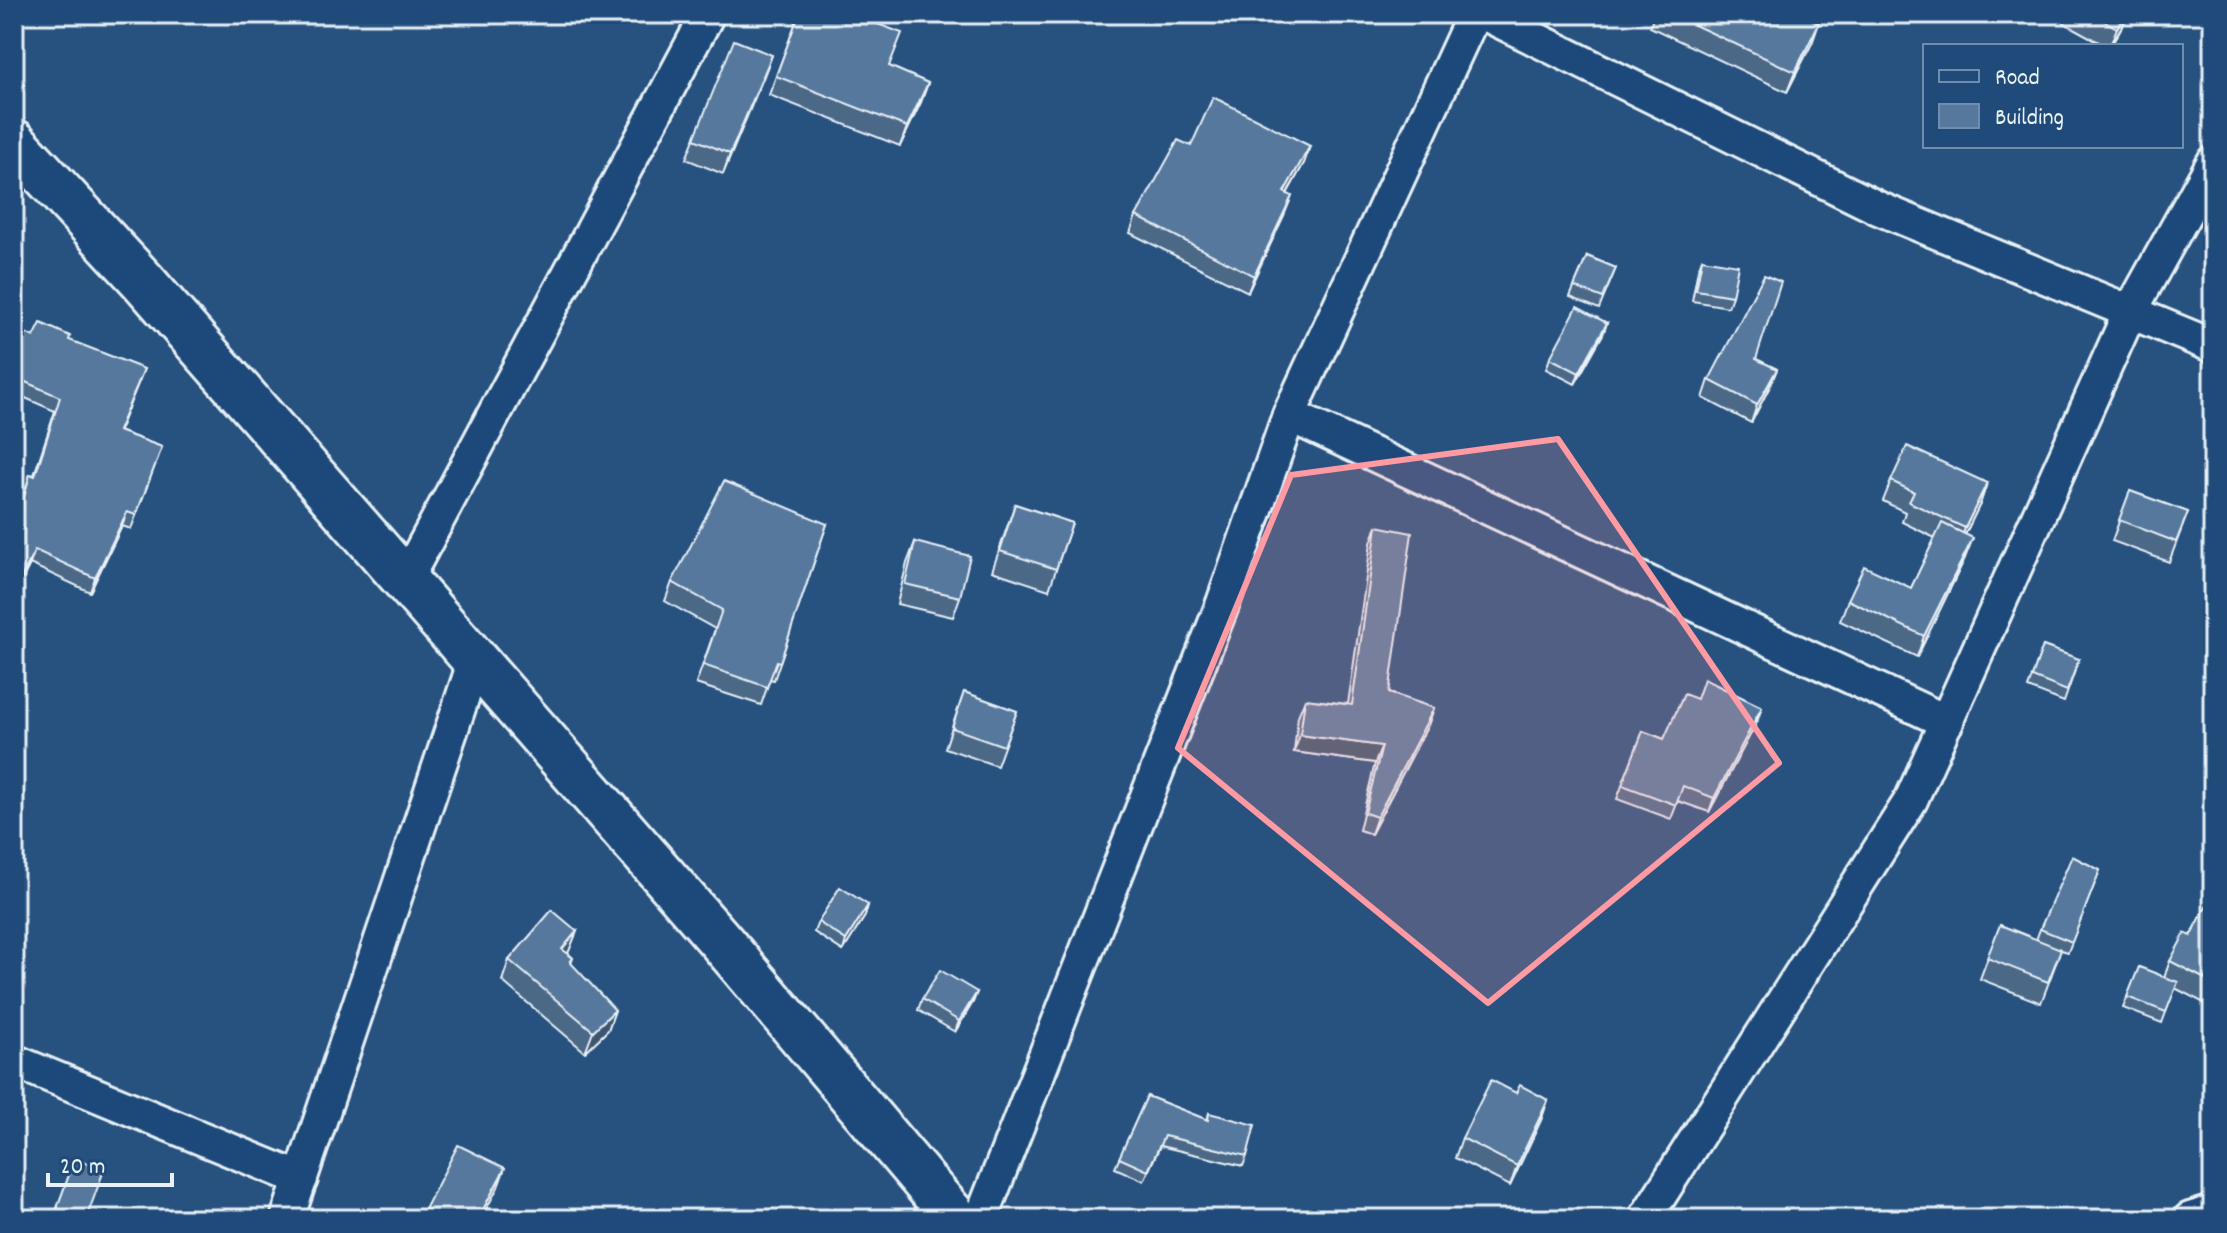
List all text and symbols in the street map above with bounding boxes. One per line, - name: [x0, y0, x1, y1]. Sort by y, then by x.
- legend: [1923, 44, 2183, 148]
- text: Road: [1995, 62, 2040, 96]
- text: Building: [1995, 102, 2064, 136]
- scale bar: [48, 1137, 172, 1187]
- text: 20 m: [60, 1151, 106, 1185]

